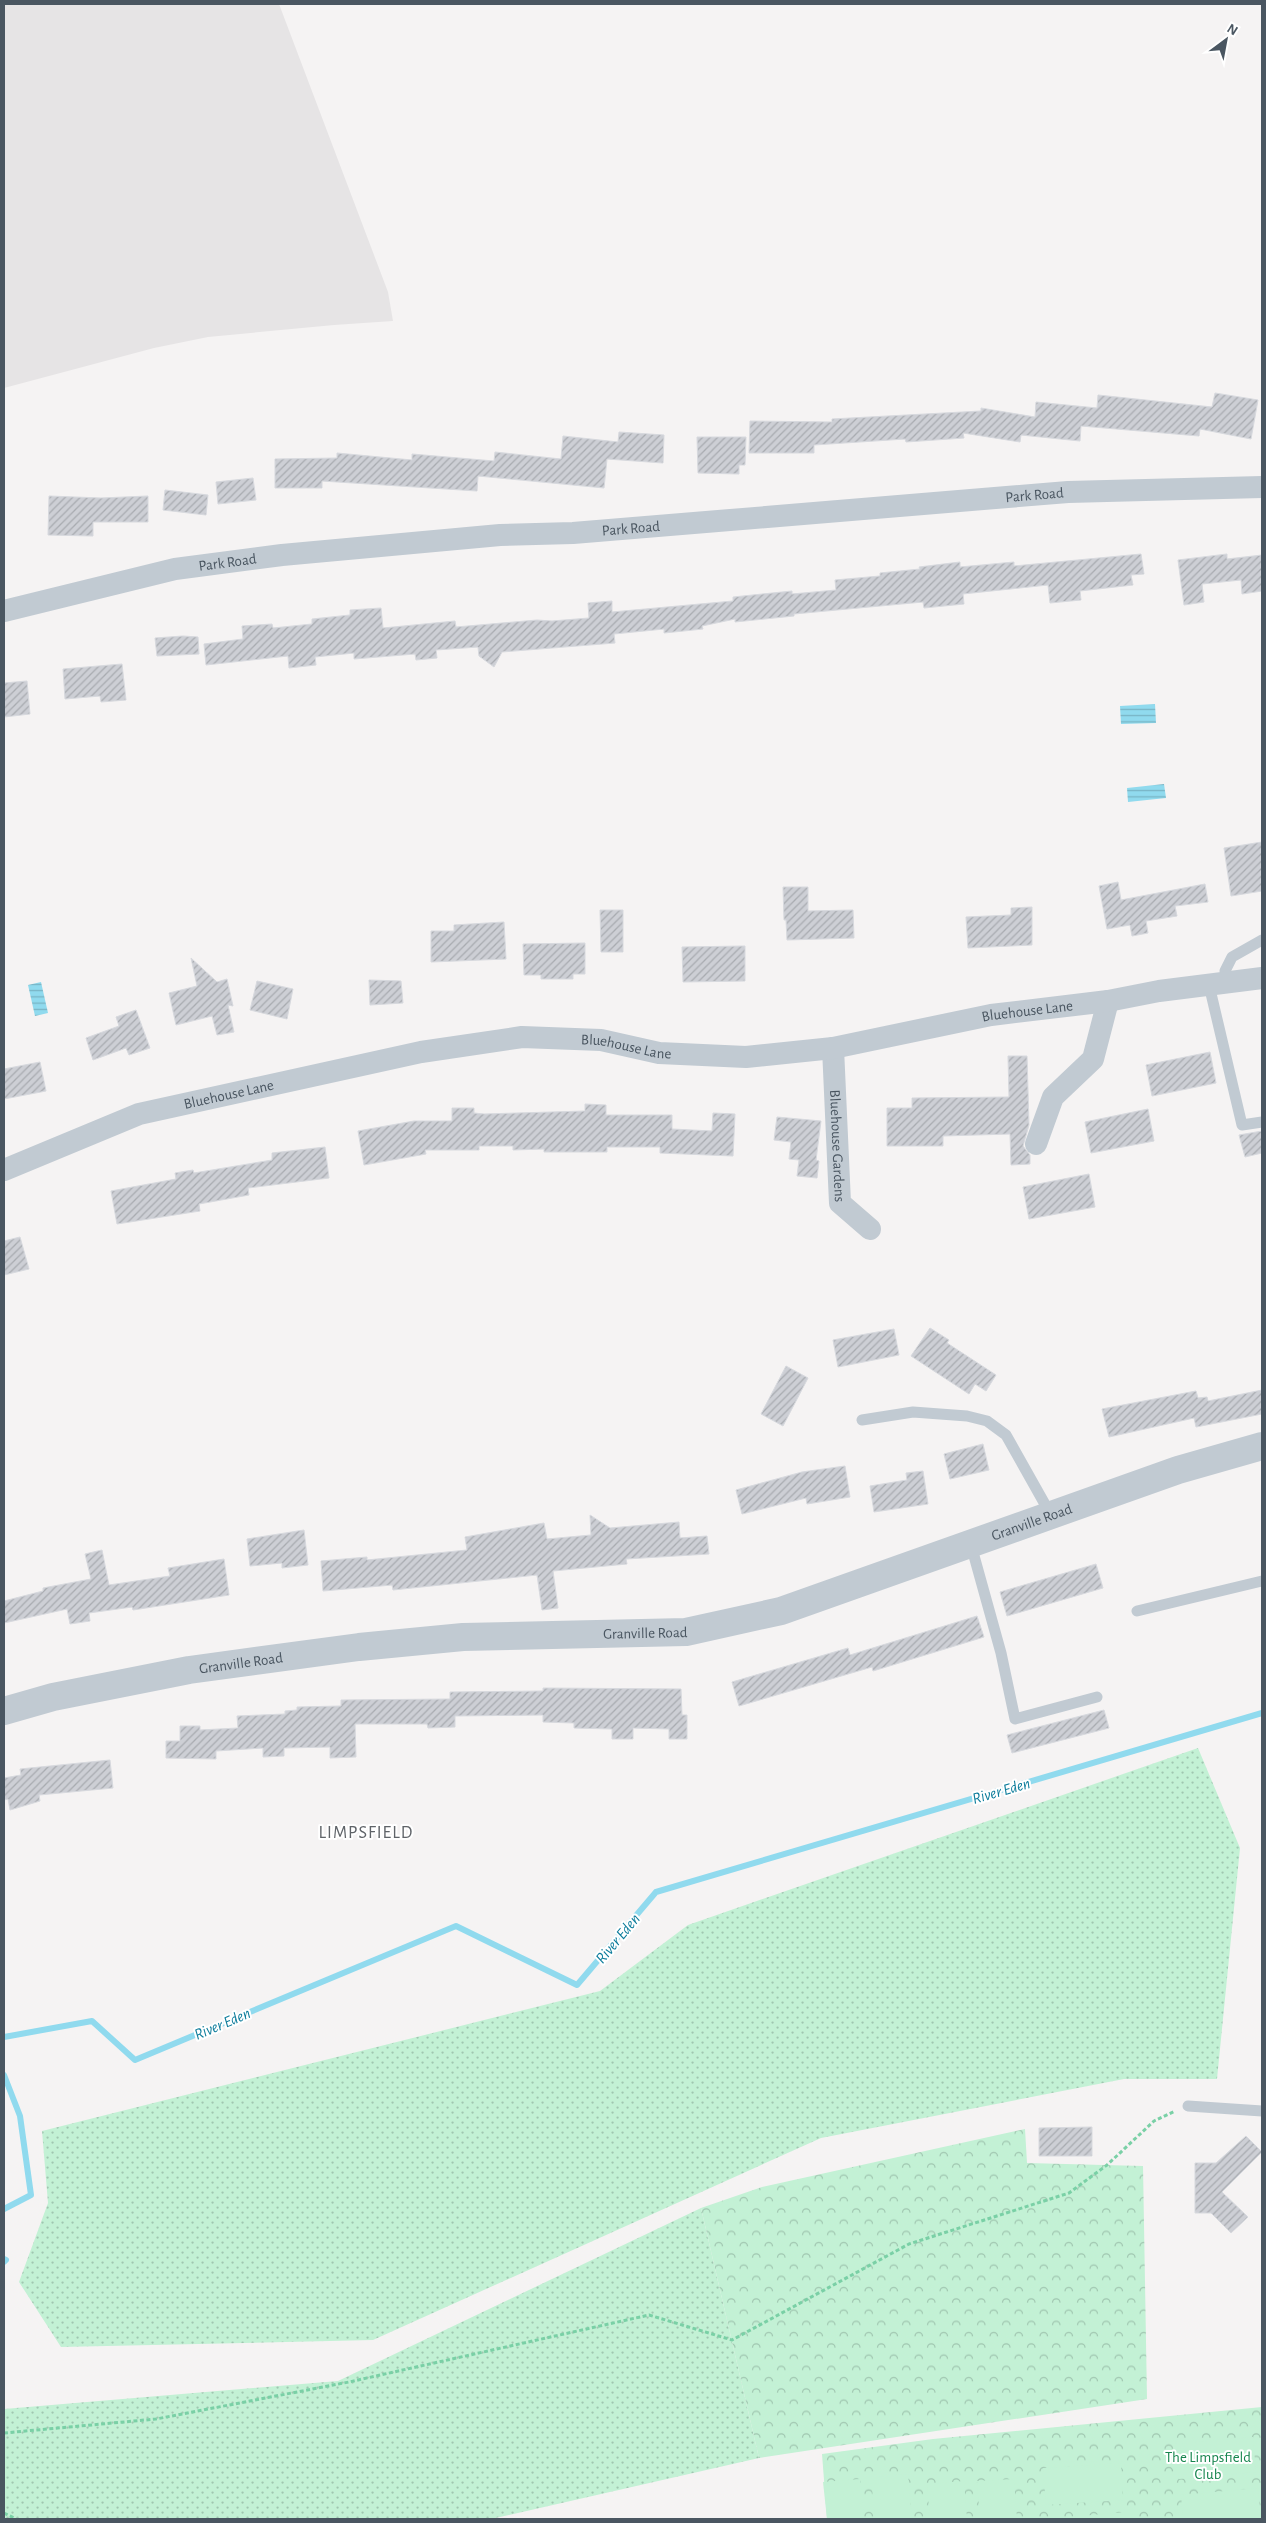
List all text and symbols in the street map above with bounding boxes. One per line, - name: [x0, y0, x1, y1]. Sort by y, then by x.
- north arrow: [1201, 15, 1251, 65]
- text: N: [1225, 21, 1240, 38]
- street label: Park Road: [1005, 485, 1064, 505]
- street label: Park Road: [601, 519, 661, 539]
- street label: Park Road: [198, 551, 258, 574]
- street label: Bluehouse Lane: [980, 998, 1074, 1025]
- street label: Bluehouse Lane: [581, 1032, 672, 1062]
- street label: Bluehouse Lane: [182, 1078, 275, 1112]
- street label: Bluehouse Gardens: [827, 1089, 847, 1203]
- street label: Granville Road: [990, 1501, 1074, 1544]
- street label: Granville Road: [603, 1625, 688, 1642]
- street label: Granville Road: [198, 1650, 284, 1677]
- water label: River Eden: [971, 1775, 1032, 1807]
- district label: LIMPSFIELD: [319, 1824, 413, 1842]
- water label: River Eden: [593, 1911, 643, 1967]
- water label: River Eden: [192, 2005, 253, 2043]
- park label: The Limpsfield Club: [1165, 2450, 1251, 2482]

